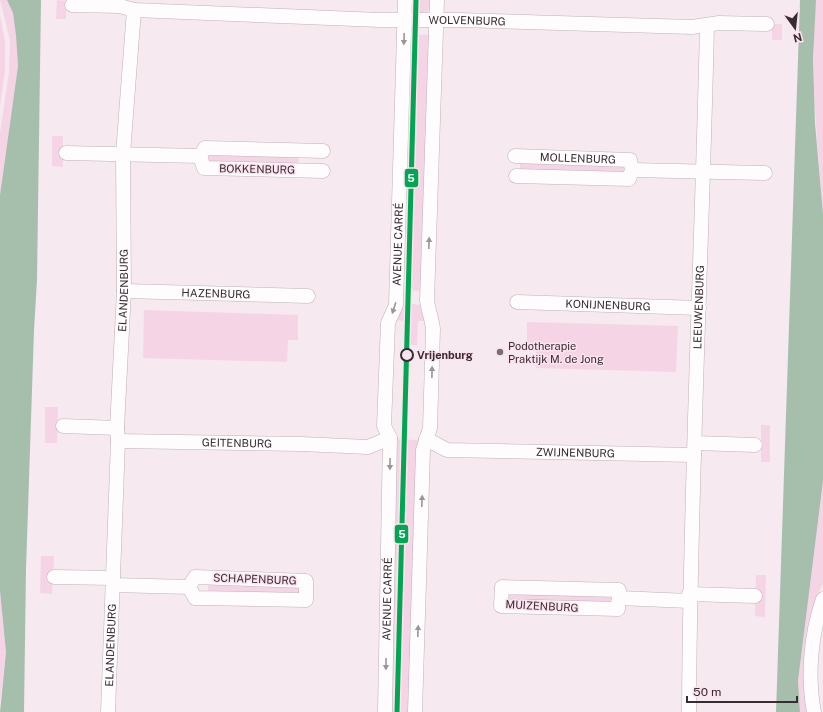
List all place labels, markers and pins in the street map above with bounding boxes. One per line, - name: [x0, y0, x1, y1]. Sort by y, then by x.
- place label: Podotherapie Praktijk M. de Jong: [508, 340, 604, 365]
- marker: Podotherapie Praktijk M. de Jong: [495, 347, 505, 357]
- marker: Vrijenburg: [400, 348, 414, 362]
- place label: Vrijenburg: [417, 349, 473, 361]

